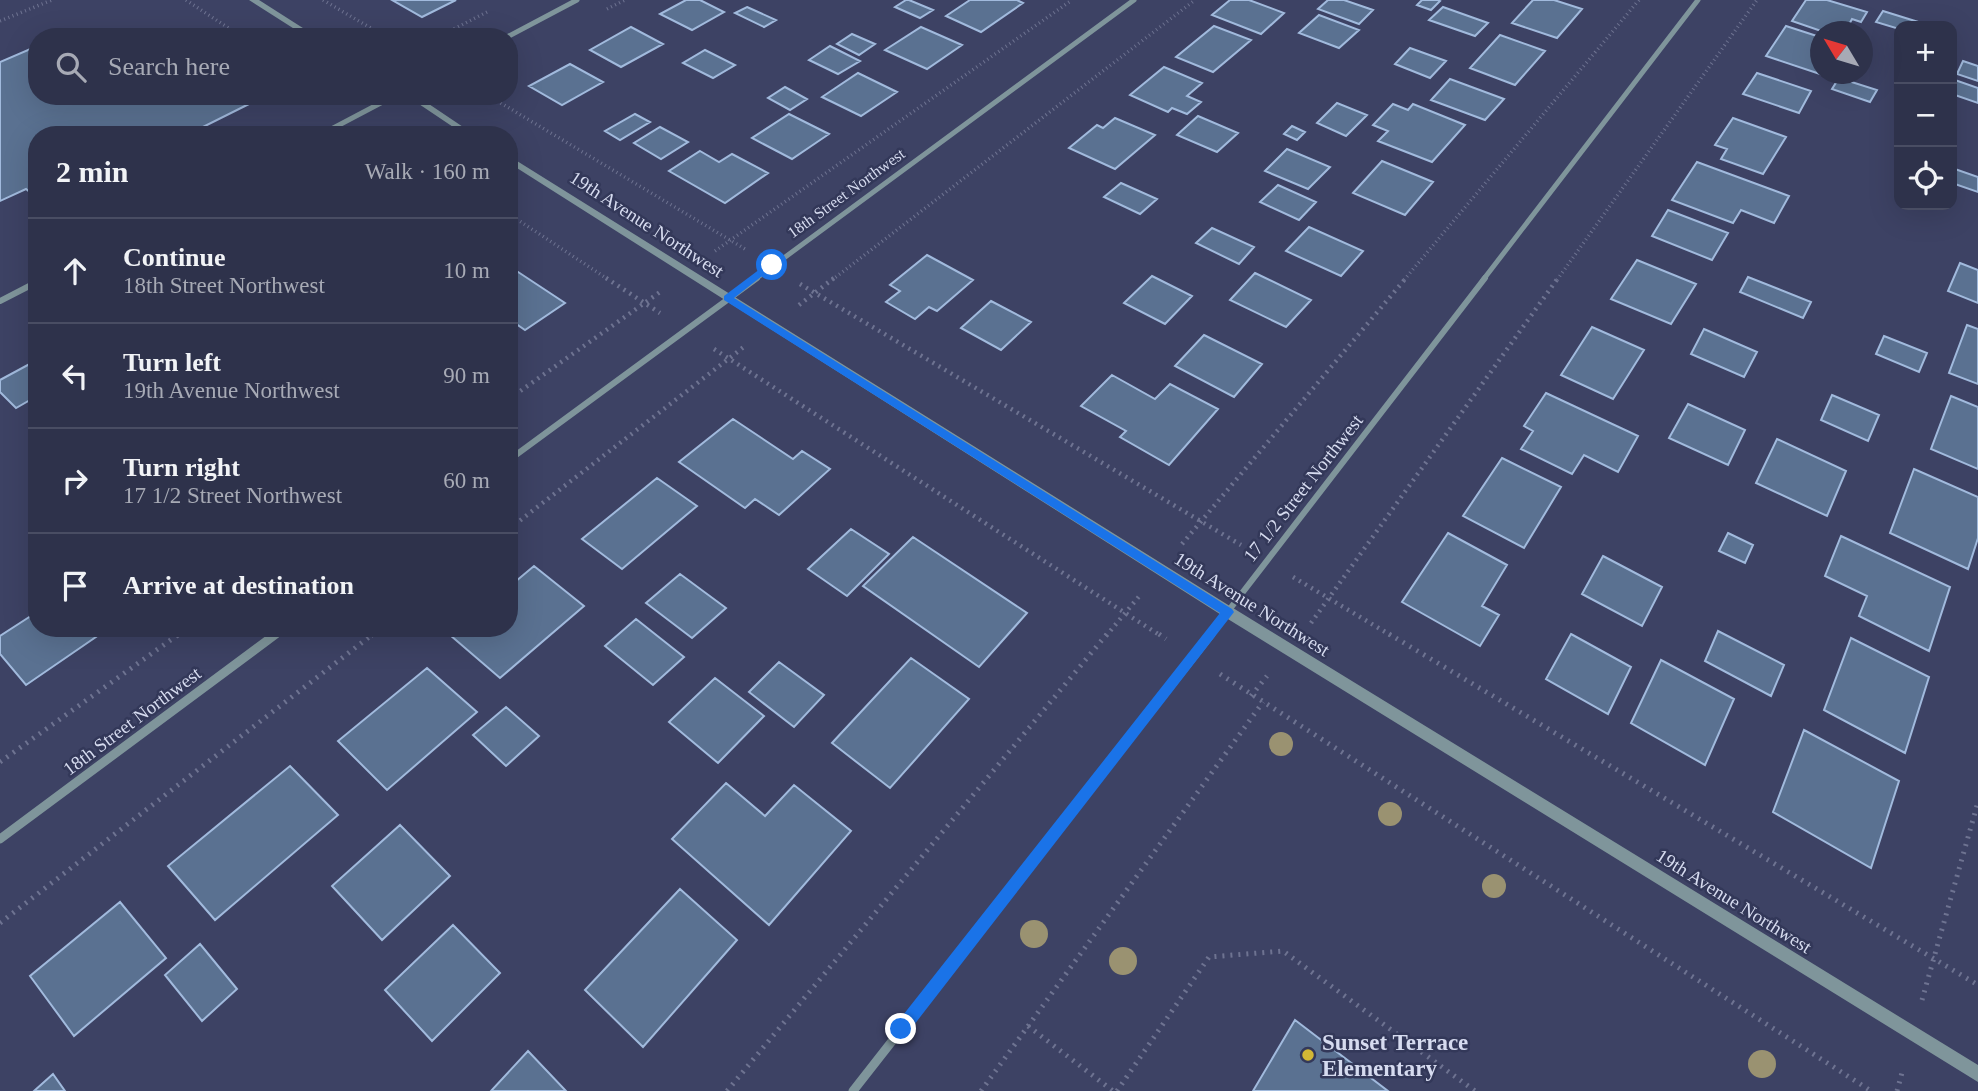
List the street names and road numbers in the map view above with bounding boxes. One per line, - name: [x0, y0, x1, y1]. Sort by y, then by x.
- street label: 18th Street Northwest: [784, 145, 908, 241]
- street label: 19th Avenue Northwest: [566, 166, 728, 282]
- street label: 17 1/2 Street Northwest: [1239, 410, 1367, 566]
- street label: 19th Avenue Northwest: [1171, 548, 1334, 661]
- street label: 18th Street Northwest: [59, 662, 205, 780]
- street label: 19th Avenue Northwest: [1653, 845, 1816, 958]

